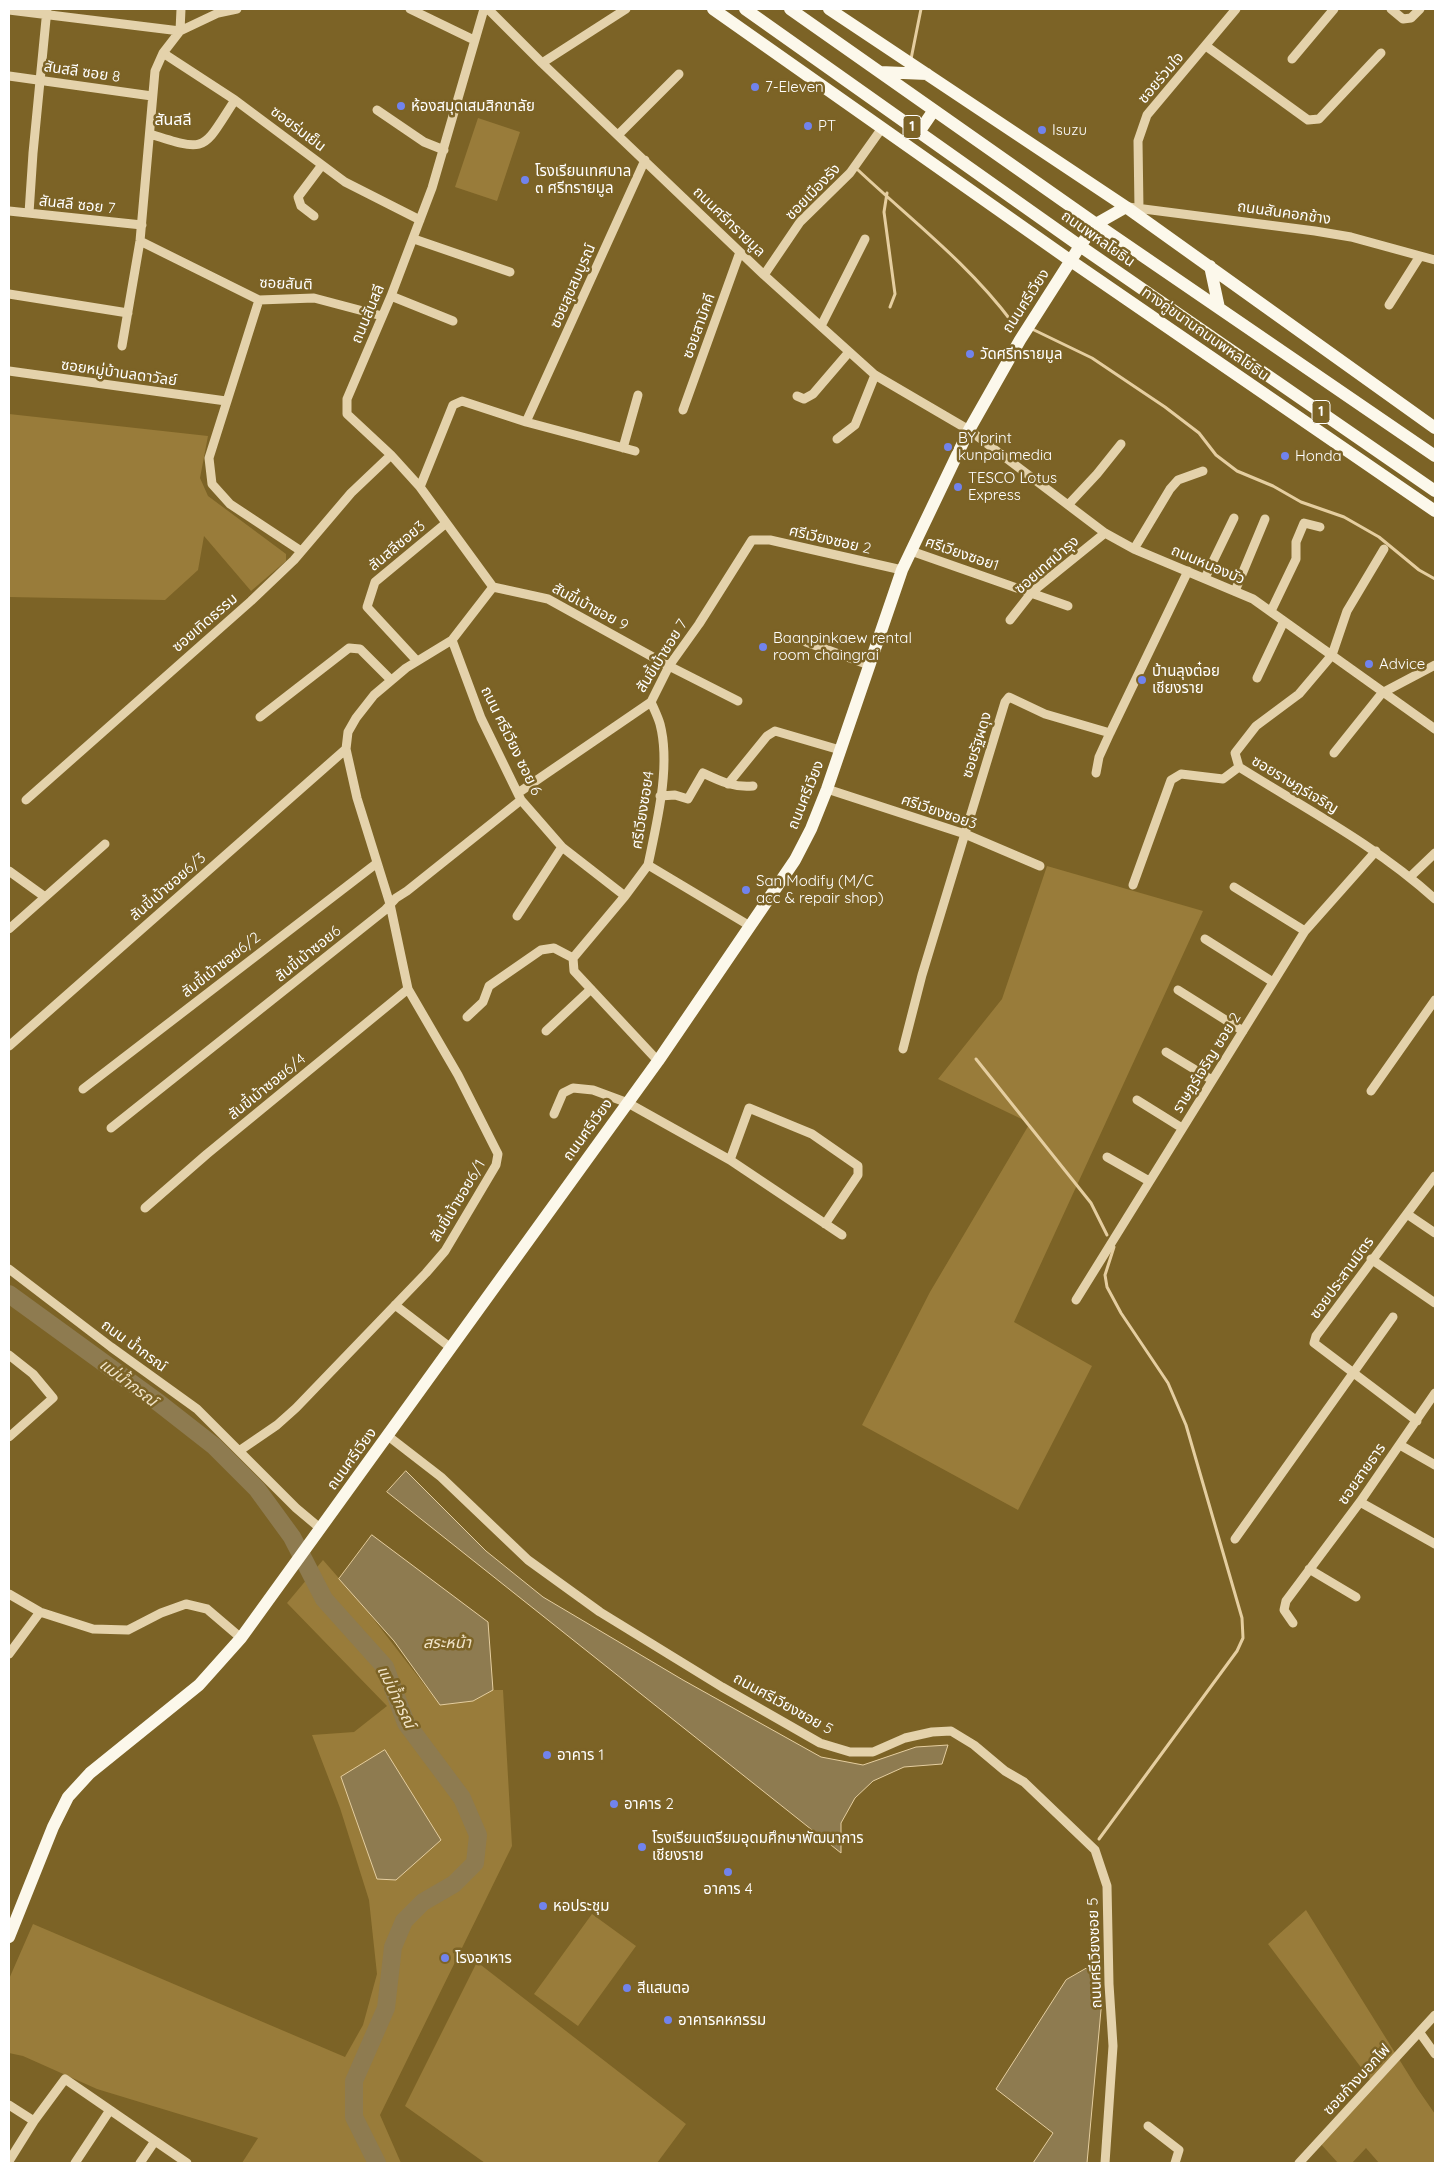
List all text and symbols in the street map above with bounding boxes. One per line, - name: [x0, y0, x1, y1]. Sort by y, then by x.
- street label: ซอยร่วมใจ: [1134, 49, 1188, 107]
- street label: สันสลี ซอย 8: [43, 58, 121, 86]
- place label: 7-Eleven: [765, 78, 824, 96]
- marker: 7-Eleven: [749, 81, 761, 93]
- place label: ห้องสมุดเสมสิกขาลัย: [411, 97, 535, 115]
- marker: ห้องสมุดเสมสิกขาลัย: [395, 100, 407, 112]
- street label: ซอยร่มเย็น: [267, 102, 329, 156]
- district label: สันสลี: [154, 110, 192, 130]
- road number: 1: [903, 115, 921, 138]
- place label: PT: [818, 117, 836, 135]
- marker: PT: [802, 120, 814, 132]
- place label: Isuzu: [1052, 121, 1087, 139]
- marker: Isuzu: [1036, 124, 1048, 136]
- street label: ซอยเมืองรัง: [782, 160, 844, 224]
- place label: โรงเรียนเทศบาล ๓ ศรีทรายมูล: [535, 162, 631, 197]
- marker: โรงเรียนเทศบาล ๓ ศรีทรายมูล: [519, 174, 531, 186]
- street label: ถนนศรีทรายมูล: [689, 183, 769, 261]
- street label: สันสลี ซอย 7: [38, 192, 116, 218]
- street label: ถนนสันคอกช้าง: [1236, 198, 1332, 228]
- street label: ถนนพหลโยธิน: [1058, 207, 1138, 271]
- street label: ซอยสุขสมบูรณ์: [546, 241, 600, 331]
- street label: ถนนศรีเวียง: [999, 266, 1053, 336]
- street label: ซอยสันติ: [259, 274, 313, 294]
- street label: ถนนสันสลี: [348, 282, 388, 346]
- street label: ทางคู่ขนานถนนพหลโยธิน: [1138, 283, 1272, 385]
- street label: ซอยสามัคคี: [679, 291, 719, 361]
- place label: วัดศรีทรายมูล: [980, 345, 1063, 363]
- marker: วัดศรีทรายมูล: [964, 348, 976, 360]
- street label: ซอยหมู่บ้านลดาวัลย์: [60, 356, 178, 390]
- road number: 1: [1312, 401, 1330, 424]
- place label: BY print kunpai media: [958, 429, 1052, 464]
- marker: BY print kunpai media: [942, 441, 954, 453]
- place label: Honda: [1295, 447, 1342, 465]
- marker: Honda: [1279, 450, 1291, 462]
- place label: TESCO Lotus Express: [968, 469, 1057, 504]
- marker: TESCO Lotus Express: [952, 481, 964, 493]
- street label: สันสลีซอย3: [365, 517, 429, 575]
- street label: ศรีเวียงซอย 2: [787, 522, 873, 558]
- street label: ซอยเทศบำรุง: [1011, 532, 1083, 598]
- street label: ศรีเวียงซอย1: [923, 533, 1001, 575]
- street label: ถนนหนองบัว: [1168, 541, 1248, 589]
- street label: สันขี้เบ้าซอย 9: [549, 579, 631, 635]
- street label: ซอยเทิดธรรม: [169, 590, 241, 656]
- street label: สันขี้เบ้าซอย 7: [632, 616, 692, 696]
- place label: Baanpinkaew rental room chaingrai: [773, 629, 912, 664]
- marker: Baanpinkaew rental room chaingrai: [757, 641, 769, 653]
- place label: Advice: [1379, 655, 1425, 673]
- marker: Advice: [1363, 658, 1375, 670]
- place label: บ้านลุงต๋อย เชียงราย: [1152, 662, 1220, 697]
- marker: บ้านลุงต๋อย เชียงราย: [1136, 674, 1148, 686]
- street label: ถนน ศรีเวียง ซอย 6: [477, 684, 545, 798]
- street label: ซอยรัฐผดุง: [958, 710, 996, 780]
- street label: ซอยราษฎร์เจริญ: [1248, 752, 1342, 818]
- street label: ถนนศรีเวียง: [784, 758, 828, 832]
- street label: ศรีเวียงซอย4: [628, 770, 658, 850]
- street label: ศรีเวียงซอย3: [899, 791, 979, 833]
- street label: สันขี้เบ้าซอย6/3: [126, 849, 210, 925]
- place label: San Modify (M/C acc & repair shop): [756, 872, 883, 907]
- marker: San Modify (M/C acc & repair shop): [740, 884, 752, 896]
- street label: สันขี้เบ้าซอย6: [272, 922, 344, 986]
- street label: สันขี้เบ้าซอย6/2: [178, 929, 264, 1001]
- street label: ราษฎร์เจริญ ซอย 2: [1169, 1010, 1245, 1116]
- street label: สันขี้เบ้าซอย6/4: [224, 1050, 310, 1124]
- street label: ถนนศรีเวียง: [559, 1095, 617, 1165]
- street label: สันขี้เบ้าซอย6/1: [426, 1157, 490, 1245]
- street label: ซอยประสานมิตร: [1306, 1233, 1378, 1323]
- street label: ถนน น้ำกรณ์: [98, 1316, 170, 1376]
- water label: แม่น้ำกรณ์: [95, 1355, 161, 1411]
- street label: ถนนศรีเวียง: [323, 1424, 381, 1494]
- street label: ซอยสายธาร: [1334, 1440, 1390, 1508]
- water label: สระหน้า: [423, 1633, 471, 1653]
- water label: แม่น้ำกรณ์: [373, 1663, 419, 1731]
- street label: ถนนศรีเวียงซอย 5: [730, 1669, 836, 1739]
- place label: อาคาร 1: [557, 1746, 604, 1764]
- marker: อาคาร 1: [541, 1749, 553, 1761]
- place label: อาคาร 2: [624, 1795, 674, 1813]
- marker: อาคาร 2: [608, 1798, 620, 1810]
- place label: โรงเรียนเตรียมอุดมศึกษาพัฒนาการ เชียงราย: [652, 1829, 864, 1864]
- marker: โรงเรียนเตรียมอุดมศึกษาพัฒนาการ เชียงราย: [636, 1841, 648, 1853]
- marker: อาคาร 4: [722, 1866, 734, 1878]
- place label: อาคาร 4: [703, 1880, 753, 1898]
- place label: หอประชุม: [553, 1897, 609, 1915]
- street label: ถนนศรีเวียงซอย 5: [1084, 1897, 1106, 2009]
- marker: หอประชุม: [537, 1900, 549, 1912]
- place label: โรงอาหาร: [455, 1949, 512, 1967]
- marker: โรงอาหาร: [439, 1952, 451, 1964]
- place label: สีแสนตอ: [637, 1979, 690, 1997]
- marker: สีแสนตอ: [621, 1982, 633, 1994]
- place label: อาคารคหกรรม: [678, 2011, 766, 2029]
- marker: อาคารคหกรรม: [662, 2014, 674, 2026]
- street label: ซอยก้างบอกไฟ: [1320, 2041, 1394, 2119]

